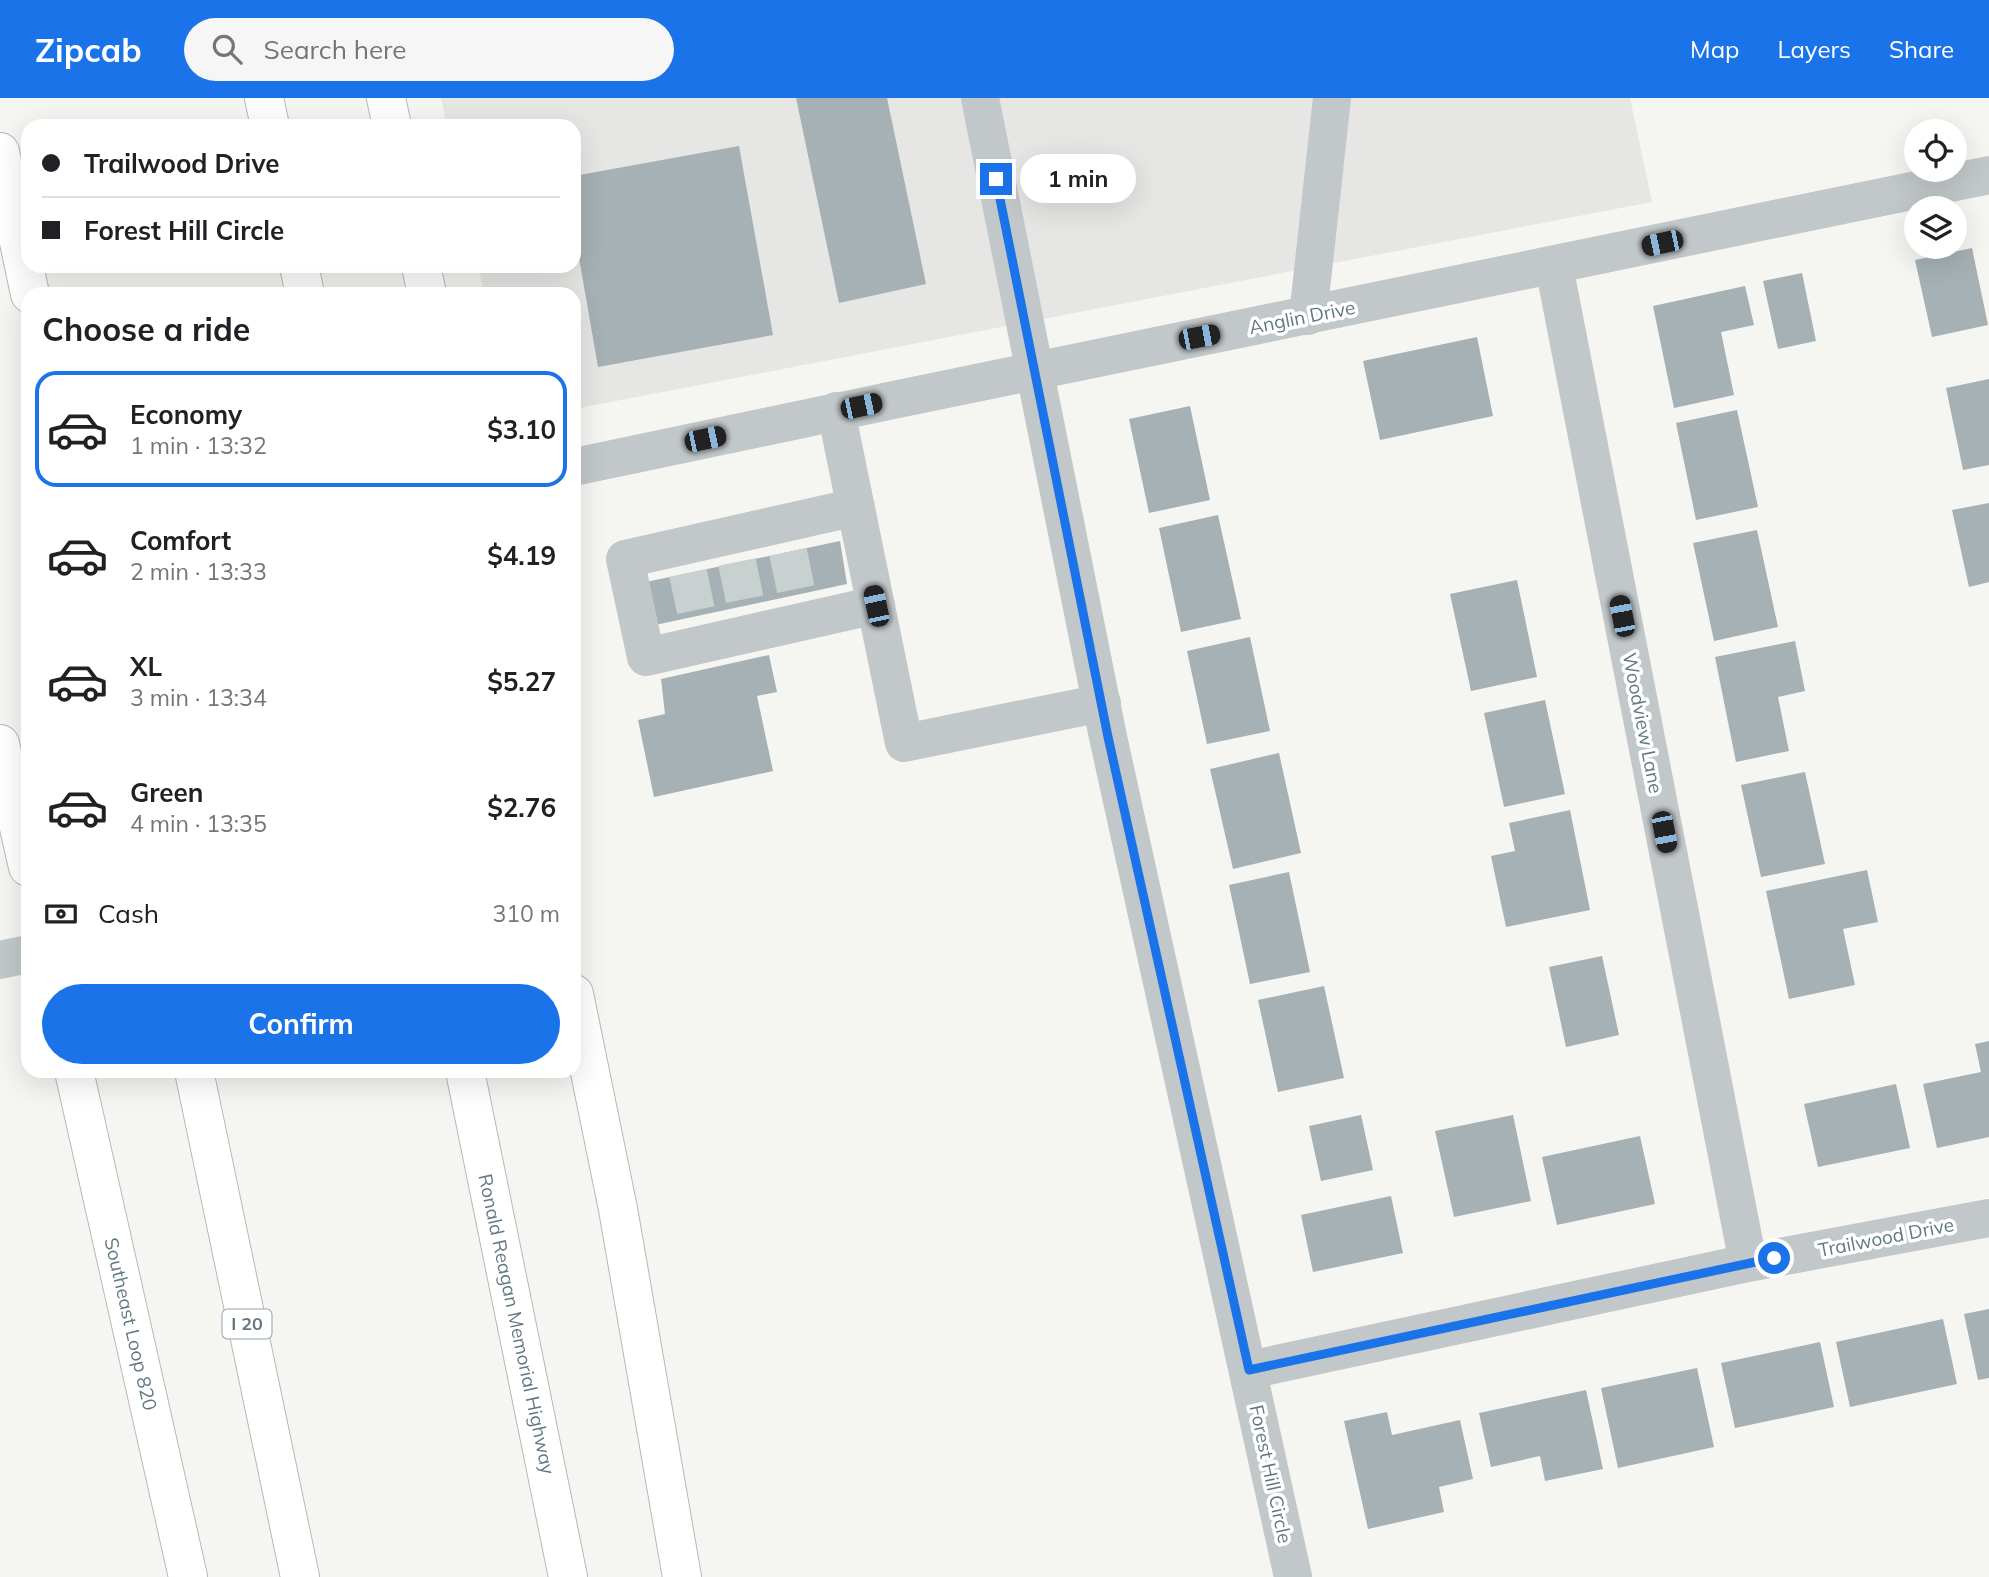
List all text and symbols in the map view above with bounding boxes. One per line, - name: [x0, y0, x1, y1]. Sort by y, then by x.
- search box: [184, 18, 674, 81]
- text: Zipcab: [35, 29, 142, 70]
- icon: search: [208, 30, 246, 68]
- text: Search here: [264, 33, 407, 66]
- text: Map: [1690, 34, 1739, 64]
- text: Layers: [1777, 34, 1851, 64]
- text: Share: [1889, 34, 1954, 64]
- map controls: [1904, 119, 1967, 259]
- button: locate: [1904, 119, 1967, 182]
- text: Trailwood Drive: [84, 147, 280, 180]
- callout: 1 min: [1020, 154, 1136, 204]
- route end: [980, 163, 1012, 195]
- text: 1 min: [1048, 164, 1108, 193]
- button: layers: [1904, 196, 1967, 259]
- text: Forest Hill Circle: [84, 214, 284, 247]
- car: [1640, 228, 1685, 258]
- street label: Anglin Drive: [1247, 295, 1357, 339]
- text: Choose a ride: [42, 309, 250, 349]
- car: [1177, 323, 1222, 351]
- car: [839, 391, 884, 421]
- icon: car: [46, 398, 109, 461]
- text: Economy: [130, 398, 242, 431]
- text: $3.10: [487, 413, 556, 446]
- car: [683, 424, 728, 454]
- text: 1 min · 13:32: [130, 431, 267, 460]
- icon: car: [46, 524, 109, 587]
- text: Comfort: [130, 524, 231, 557]
- text: $4.19: [487, 539, 556, 572]
- text: 2 min · 13:33: [130, 557, 267, 586]
- car: [862, 583, 891, 629]
- car: [1608, 593, 1637, 639]
- icon: car: [46, 650, 109, 713]
- text: XL: [130, 650, 162, 683]
- street label: Woodview Lane: [1618, 651, 1668, 795]
- text: $5.27: [487, 665, 556, 698]
- text: 3 min · 13:34: [130, 683, 267, 712]
- icon: car: [46, 776, 109, 839]
- text: Green: [130, 776, 203, 809]
- text: $2.76: [487, 791, 556, 824]
- text: 4 min · 13:35: [130, 809, 267, 838]
- car: [1650, 809, 1679, 855]
- icon: cash: [42, 895, 80, 933]
- text: Cash: [98, 897, 159, 930]
- text: 310 m: [492, 899, 560, 928]
- button: Confirm: [42, 984, 560, 1064]
- street label: Ronald Reagan Memorial Highway: [473, 1172, 561, 1476]
- street label: Trailwood Drive: [1816, 1212, 1956, 1262]
- street label: Southeast Loop 820: [99, 1235, 163, 1413]
- route start: [1758, 1242, 1790, 1274]
- road number: I 20: [222, 1310, 272, 1338]
- street label: Forest Hill Circle: [1245, 1403, 1297, 1545]

